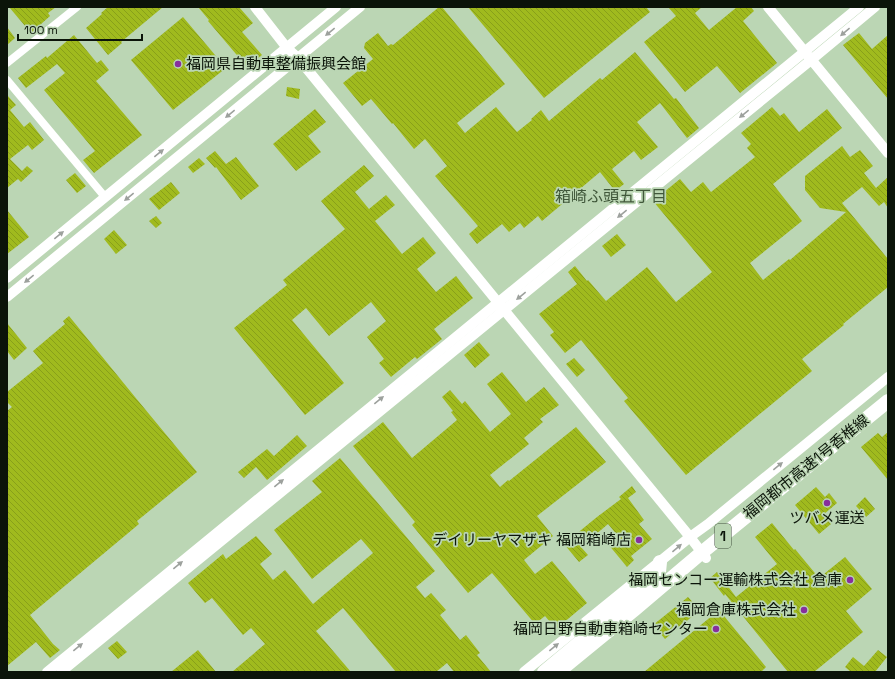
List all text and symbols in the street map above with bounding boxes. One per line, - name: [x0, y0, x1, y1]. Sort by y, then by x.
- scale bar: [18, 16, 142, 42]
- text: 100 m: [24, 22, 58, 38]
- one-way arrow: [325, 27, 336, 36]
- one-way arrow: [840, 28, 850, 37]
- place label: 福岡県自動車整備振興会館: [186, 54, 366, 73]
- marker: 福岡県自動車整備振興会館: [173, 59, 183, 69]
- one-way arrow: [224, 110, 235, 119]
- one-way arrow: [739, 110, 750, 119]
- one-way arrow: [154, 148, 165, 157]
- district label: 箱崎ふ頭五丁目: [555, 186, 667, 207]
- one-way arrow: [124, 192, 135, 201]
- one-way arrow: [616, 210, 627, 218]
- one-way arrow: [53, 231, 64, 240]
- one-way arrow: [23, 275, 34, 283]
- one-way arrow: [515, 291, 526, 300]
- one-way arrow: [374, 396, 385, 405]
- street label: 福岡都市高速1号香椎線: [739, 410, 872, 523]
- one-way arrow: [773, 462, 784, 471]
- one-way arrow: [273, 478, 284, 487]
- marker: ツバメ運送: [822, 498, 832, 508]
- place label: ツバメ運送: [789, 508, 865, 527]
- road number: 1: [715, 524, 731, 548]
- place label: デイリーヤマザキ 福岡箱崎店: [432, 530, 631, 549]
- marker: デイリーヤマザキ 福岡箱崎店: [634, 535, 644, 545]
- one-way arrow: [672, 544, 683, 553]
- one-way arrow: [173, 560, 183, 569]
- place label: 福岡センコー運輸株式会社 倉庫: [628, 570, 842, 589]
- marker: 福岡センコー運輸株式会社 倉庫: [845, 575, 855, 585]
- place label: 福岡倉庫株式会社: [676, 600, 796, 619]
- marker: 福岡倉庫株式会社: [799, 605, 809, 615]
- place label: 福岡日野自動車箱崎センター: [513, 619, 708, 638]
- marker: 福岡日野自動車箱崎センター: [711, 624, 721, 634]
- one-way arrow: [72, 643, 83, 652]
- one-way arrow: [549, 643, 560, 652]

